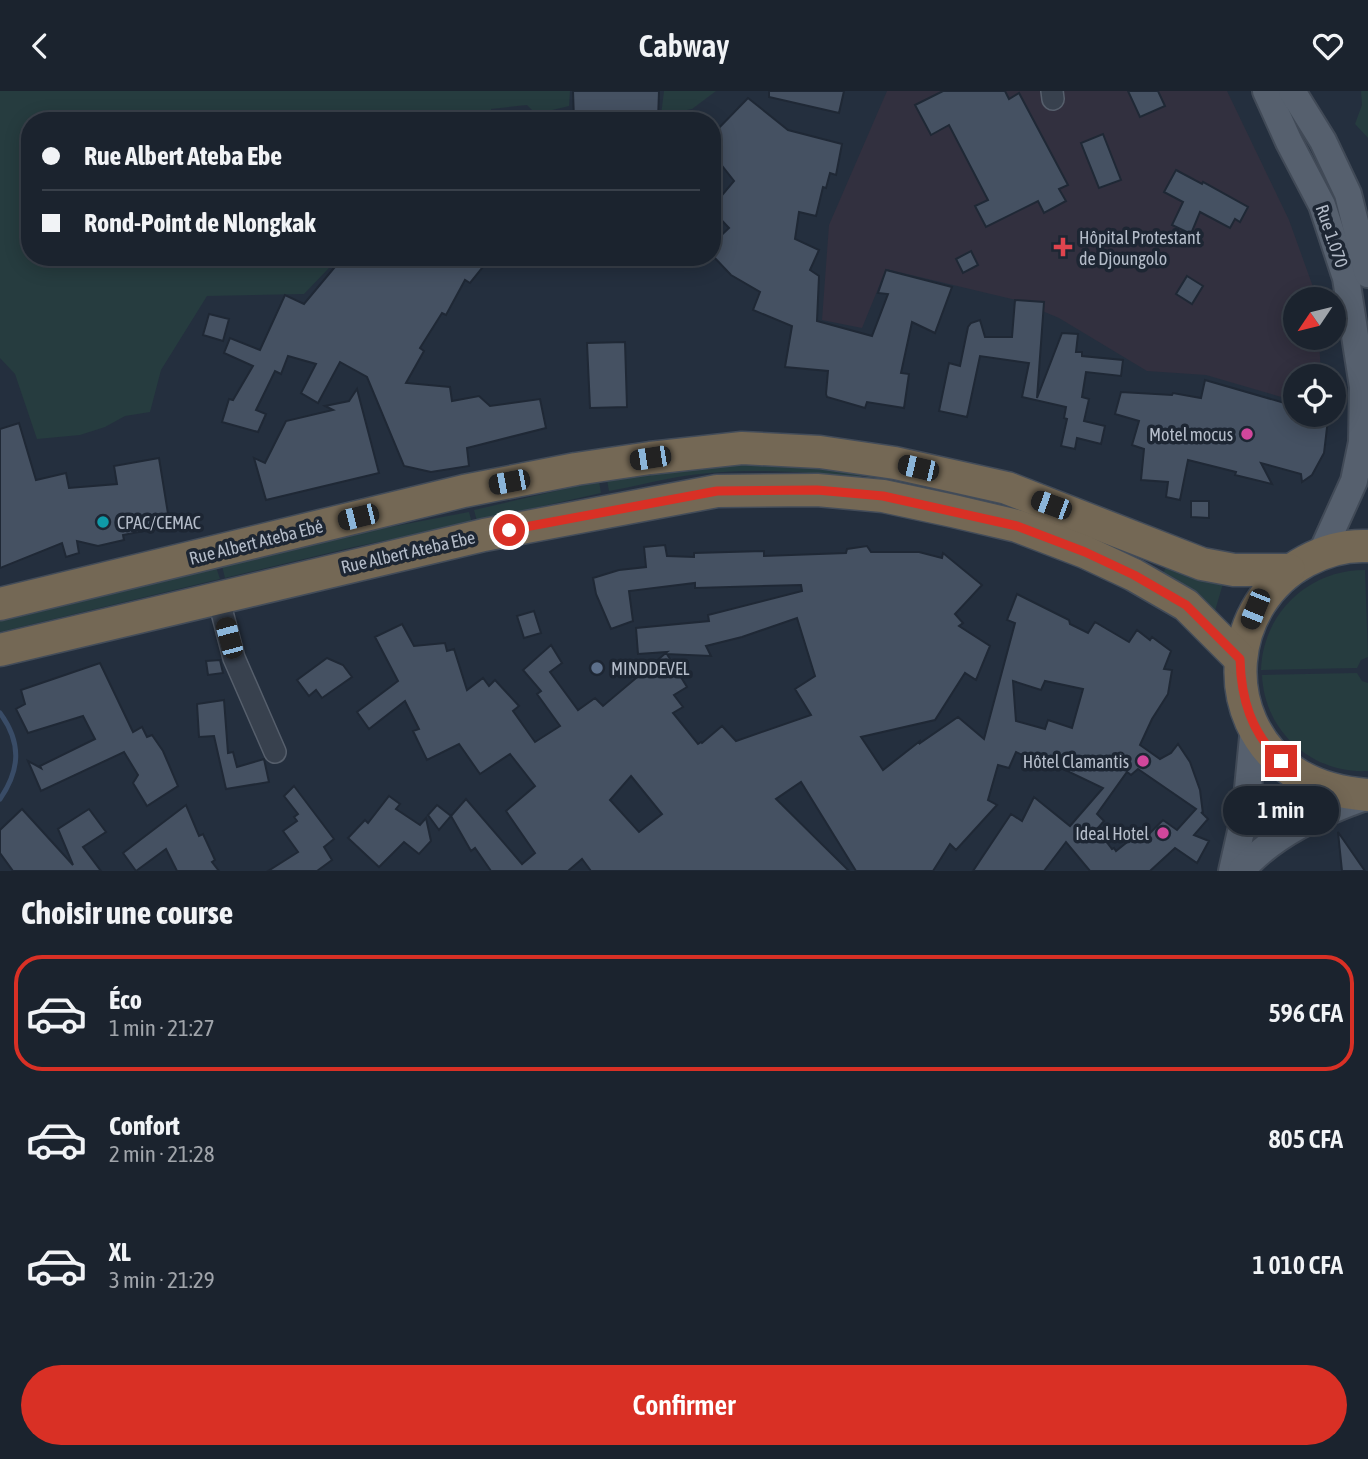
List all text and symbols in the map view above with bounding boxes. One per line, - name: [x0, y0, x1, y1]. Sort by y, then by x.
- icon: back: [21, 27, 59, 65]
- text: Cabway: [639, 27, 729, 64]
- icon: heart: [1309, 27, 1347, 65]
- text: Rue Albert Ateba Ebe: [84, 141, 282, 171]
- street label: Rue 1.070: [1311, 202, 1353, 270]
- text: Rond-Point de Nlongkak: [84, 208, 316, 238]
- place label: Hôpital Protestant de Djoungolo: [1079, 227, 1201, 269]
- marker: Hôpital Protestant de Djoungolo: [1053, 237, 1073, 257]
- north arrow: [1283, 287, 1346, 350]
- map controls: [1283, 287, 1346, 427]
- button: locate: [1283, 364, 1346, 427]
- place label: Motel mocus: [1149, 424, 1233, 445]
- marker: Motel mocus: [1239, 426, 1255, 442]
- car: [628, 444, 673, 472]
- car: [896, 453, 941, 483]
- car: [487, 468, 532, 496]
- car: [1028, 488, 1075, 522]
- car: [336, 502, 381, 532]
- place label: CPAC/CEMAC: [117, 512, 201, 533]
- marker: CPAC/CEMAC: [95, 514, 111, 530]
- route start: [493, 514, 525, 546]
- street label: Rue Albert Ateba Ebé: [187, 515, 325, 569]
- street label: Rue Albert Ateba Ebe: [339, 526, 477, 578]
- car: [1238, 586, 1273, 632]
- car: [214, 615, 245, 661]
- place label: MINDDEVEL: [611, 658, 690, 679]
- marker: MINDDEVEL: [589, 660, 605, 676]
- route end: [1265, 745, 1297, 777]
- place label: Hôtel Clamantis: [1023, 751, 1129, 772]
- marker: Hôtel Clamantis: [1135, 753, 1151, 769]
- callout: 1 min: [1223, 785, 1339, 835]
- text: 1 min: [1258, 797, 1304, 823]
- place label: Ideal Hotel: [1075, 823, 1149, 844]
- marker: Ideal Hotel: [1155, 825, 1171, 841]
- text: Choisir une course: [21, 894, 233, 931]
- icon: car: [25, 982, 88, 1045]
- text: Éco: [109, 985, 142, 1015]
- text: 596 CFA: [1268, 998, 1343, 1028]
- text: 1 min · 21:27: [109, 1015, 215, 1041]
- icon: car: [25, 1108, 88, 1171]
- text: Confort: [109, 1111, 180, 1141]
- text: 805 CFA: [1268, 1124, 1343, 1154]
- text: 2 min · 21:28: [109, 1141, 215, 1167]
- icon: car: [25, 1234, 88, 1297]
- text: XL: [109, 1237, 131, 1267]
- text: 1 010 CFA: [1253, 1250, 1343, 1280]
- text: 3 min · 21:29: [109, 1267, 215, 1293]
- button: Confirmer: [21, 1365, 1347, 1445]

